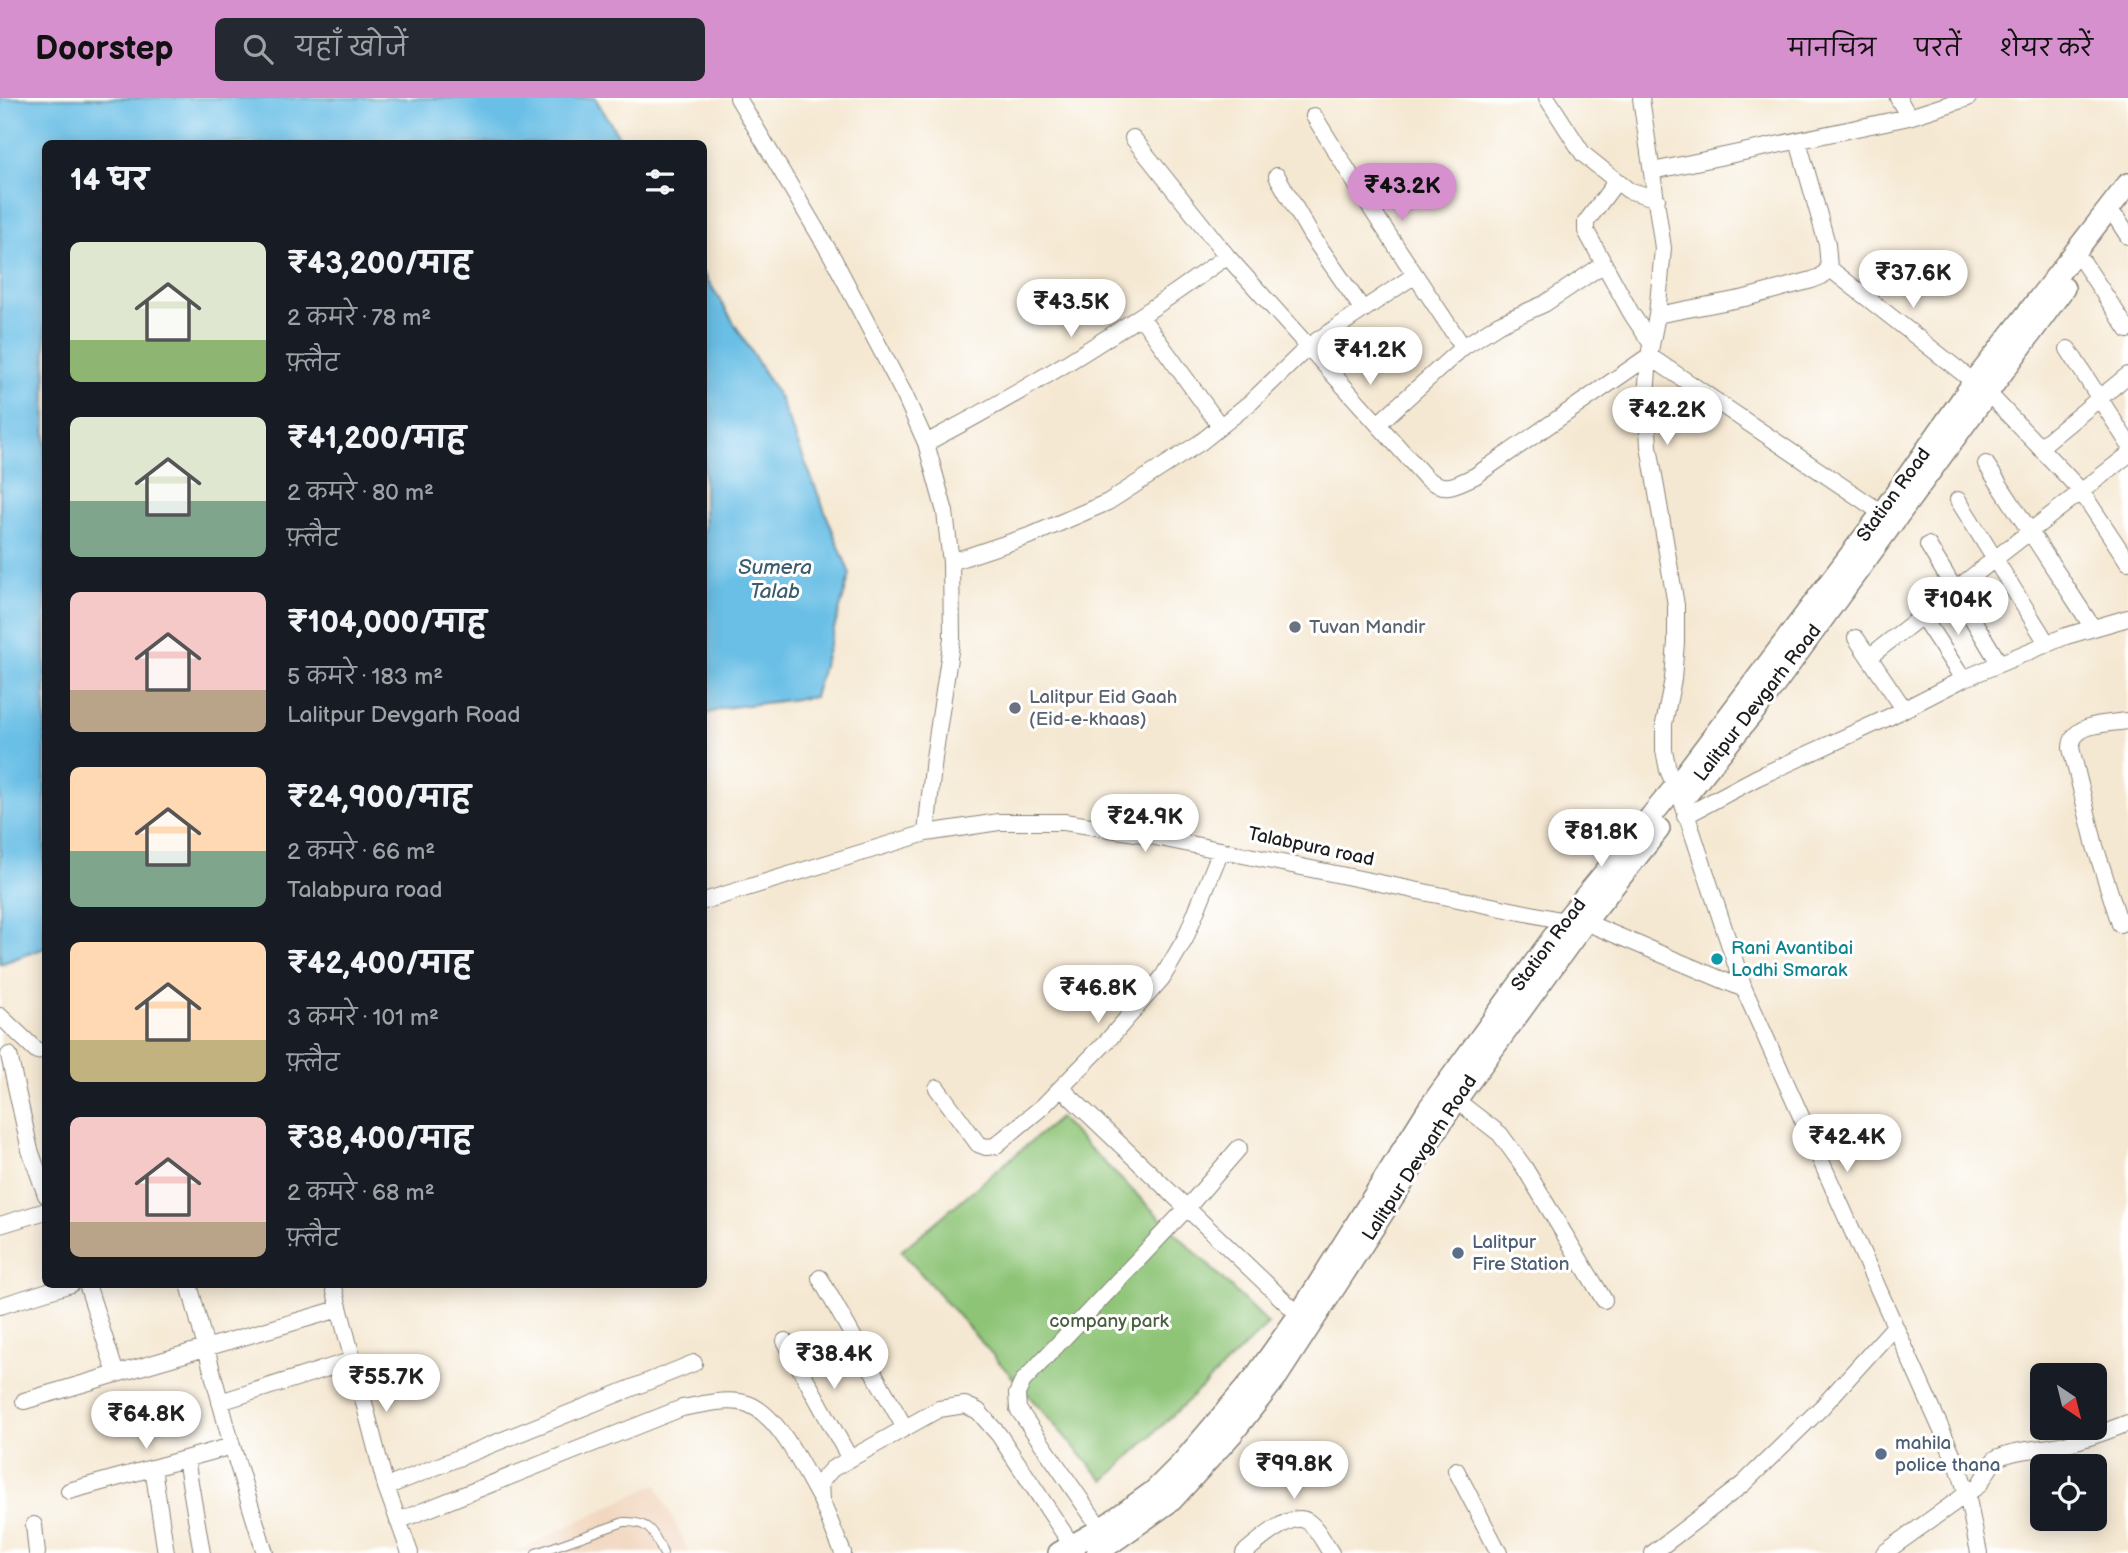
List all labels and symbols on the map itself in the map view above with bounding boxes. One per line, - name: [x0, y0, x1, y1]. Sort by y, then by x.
- pin: ₹43.2K: [1345, 164, 1459, 223]
- pin: ₹37.6K: [1856, 250, 1970, 310]
- pin: ₹43.5K: [1014, 280, 1128, 339]
- pin: ₹41.2K: [1313, 328, 1427, 387]
- pin: ₹42.2K: [1610, 388, 1724, 447]
- street label: Station Road: [1852, 444, 1936, 546]
- water label: Sumera Talab: [738, 555, 812, 604]
- pin: ₹104K: [1909, 578, 2007, 637]
- place label: Tuvan Mandir: [1309, 616, 1426, 639]
- marker: Tuvan Mandir: [1287, 619, 1303, 635]
- street label: Lalitpur Devgarh Road: [1690, 620, 1826, 786]
- place label: Lalitpur Eid Gaah (Eid-e-khaas): [1029, 686, 1177, 731]
- marker: Lalitpur Eid Gaah (Eid-e-khaas): [1007, 700, 1023, 716]
- pin: ₹24.9K: [1088, 794, 1202, 854]
- pin: ₹81.8K: [1544, 810, 1658, 869]
- street label: Talabpura road: [1246, 822, 1376, 872]
- street label: Station Road: [1507, 894, 1591, 996]
- place label: Rani Avantibai Lodhi Smarak: [1731, 937, 1853, 982]
- marker: Rani Avantibai Lodhi Smarak: [1709, 951, 1725, 967]
- pin: ₹46.8K: [1041, 965, 1155, 1025]
- street label: Lalitpur Devgarh Road: [1358, 1071, 1482, 1245]
- pin: ₹42.4K: [1790, 1114, 1904, 1174]
- place label: Lalitpur Fire Station: [1472, 1231, 1570, 1276]
- marker: Lalitpur Fire Station: [1450, 1245, 1466, 1261]
- park label: company park: [1049, 1310, 1169, 1333]
- pin: ₹38.4K: [777, 1332, 891, 1391]
- pin: ₹55.7K: [329, 1354, 443, 1414]
- north arrow: [2030, 1363, 2107, 1440]
- pin: ₹64.8K: [89, 1392, 203, 1451]
- place label: mahila police thana: [1895, 1432, 2001, 1477]
- pin: ₹99.8K: [1237, 1442, 1351, 1501]
- marker: mahila police thana: [1873, 1446, 1889, 1462]

